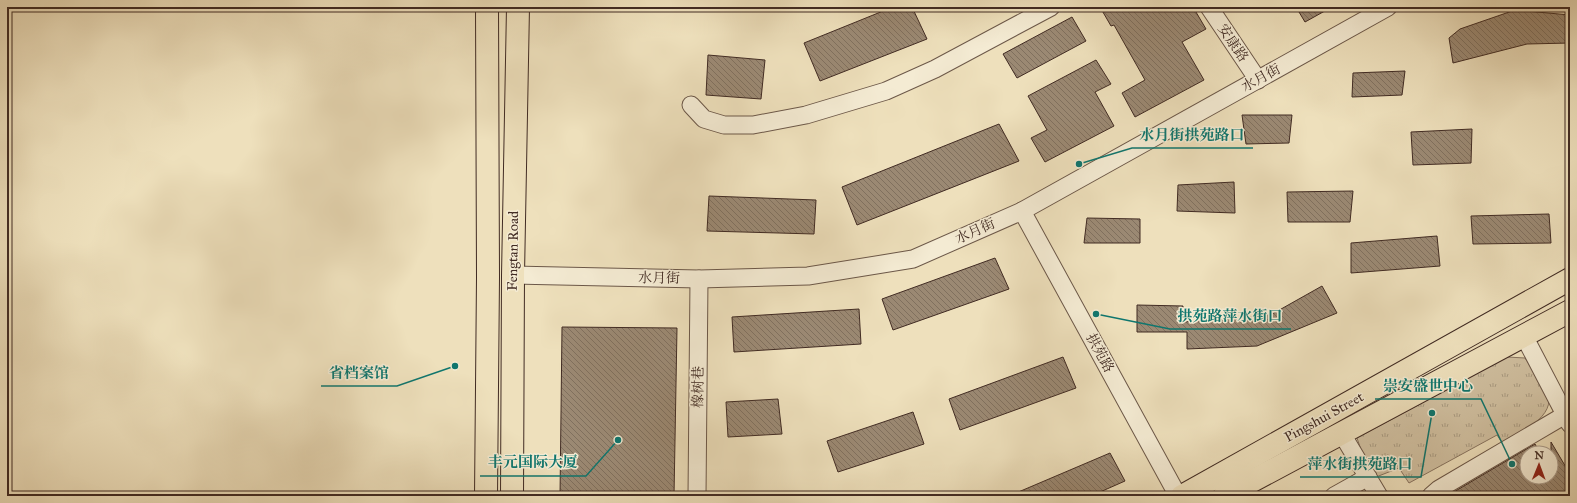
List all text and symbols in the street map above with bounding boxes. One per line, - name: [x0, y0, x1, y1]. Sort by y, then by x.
- street label: 安康路: [1214, 21, 1252, 65]
- street label: 水月街: [1239, 60, 1283, 96]
- callout: 水月街拱苑路口: [1132, 121, 1253, 148]
- text: 水月街拱苑路口: [1139, 126, 1245, 144]
- street label: Fengtan Road: [504, 211, 522, 291]
- street label: 水月街: [952, 215, 998, 247]
- street label: 水月街: [638, 269, 680, 287]
- callout: 拱苑路萍水街口: [1170, 302, 1291, 329]
- text: 拱苑路萍水街口: [1177, 307, 1283, 325]
- street label: 拱苑路: [1082, 331, 1118, 375]
- callout: 省档案馆: [321, 359, 397, 386]
- text: 省档案馆: [329, 364, 389, 382]
- street label: 橡树巷: [689, 366, 707, 408]
- callout: 崇安盛世中心: [1375, 372, 1481, 399]
- text: 崇安盛世中心: [1383, 377, 1473, 395]
- street label: Pingshui Street: [1281, 388, 1367, 446]
- north arrow: [1519, 445, 1559, 485]
- callout: 丰元国际大厦: [480, 449, 586, 476]
- text: N: [1534, 449, 1545, 462]
- callout: 萍水街拱苑路口: [1300, 450, 1421, 477]
- text: 丰元国际大厦: [488, 453, 578, 471]
- text: 萍水街拱苑路口: [1307, 455, 1413, 473]

